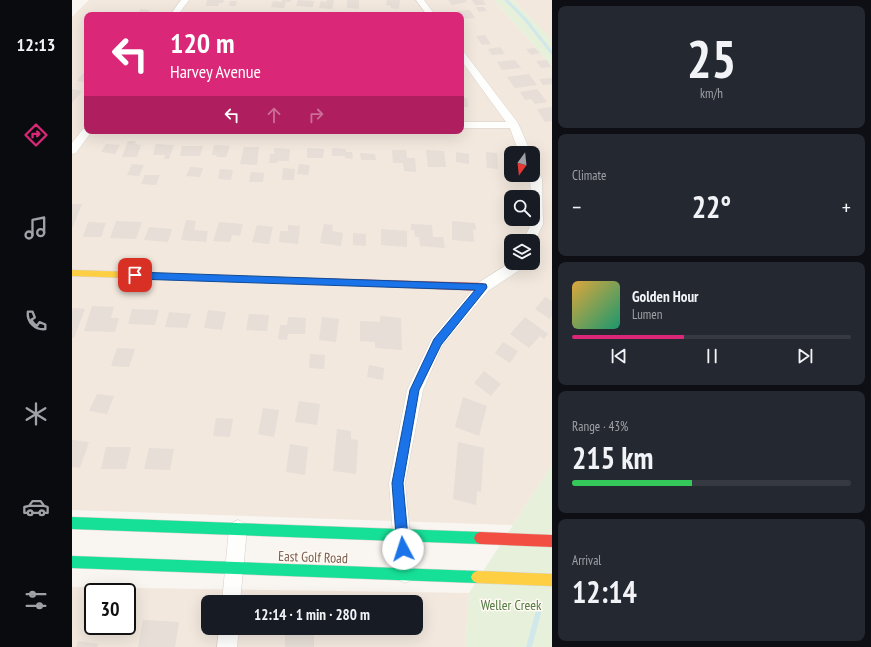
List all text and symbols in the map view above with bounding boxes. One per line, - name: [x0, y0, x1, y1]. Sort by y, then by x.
- text: 120 m: [170, 24, 234, 61]
- text: 25: [687, 25, 736, 92]
- icon: left: [104, 28, 156, 80]
- text: 12:13: [17, 33, 55, 56]
- text: Harvey Avenue: [170, 60, 261, 83]
- text: km/h: [700, 85, 723, 102]
- icon: left: [221, 104, 243, 126]
- icon: ahead: [263, 104, 285, 126]
- icon: right: [305, 104, 327, 126]
- icon: directions: [22, 121, 50, 149]
- north arrow: [504, 146, 540, 182]
- map controls: [504, 146, 540, 270]
- text: Climate: [572, 167, 606, 184]
- text: 22°: [692, 187, 731, 226]
- button: search: [504, 190, 540, 226]
- text: −: [572, 193, 581, 221]
- text: +: [842, 193, 851, 221]
- icon: music: [22, 214, 50, 242]
- button: layers: [504, 234, 540, 270]
- pin: [118, 258, 152, 292]
- icon: arrive: [124, 264, 146, 286]
- text: Golden Hour: [632, 287, 699, 306]
- text: Lumen: [632, 306, 662, 323]
- icon: phone: [22, 307, 50, 335]
- icon: previous: [608, 345, 630, 367]
- icon: pause: [701, 345, 723, 367]
- icon: next: [794, 345, 816, 367]
- icon: climate: [22, 400, 50, 428]
- text: Range · 43%: [572, 418, 628, 435]
- text: 215 km: [572, 438, 653, 477]
- icon: car: [22, 493, 50, 521]
- position arrow: [382, 528, 424, 570]
- street label: East Golf Road: [278, 547, 348, 567]
- text: Arrival: [572, 552, 601, 569]
- text: 12:14: [572, 572, 637, 611]
- speed limit sign: 30: [84, 583, 136, 635]
- icon: filters: [22, 586, 50, 614]
- park label: Weller Creek: [481, 596, 542, 614]
- text: 12:14 · 1 min · 280 m: [254, 605, 370, 624]

